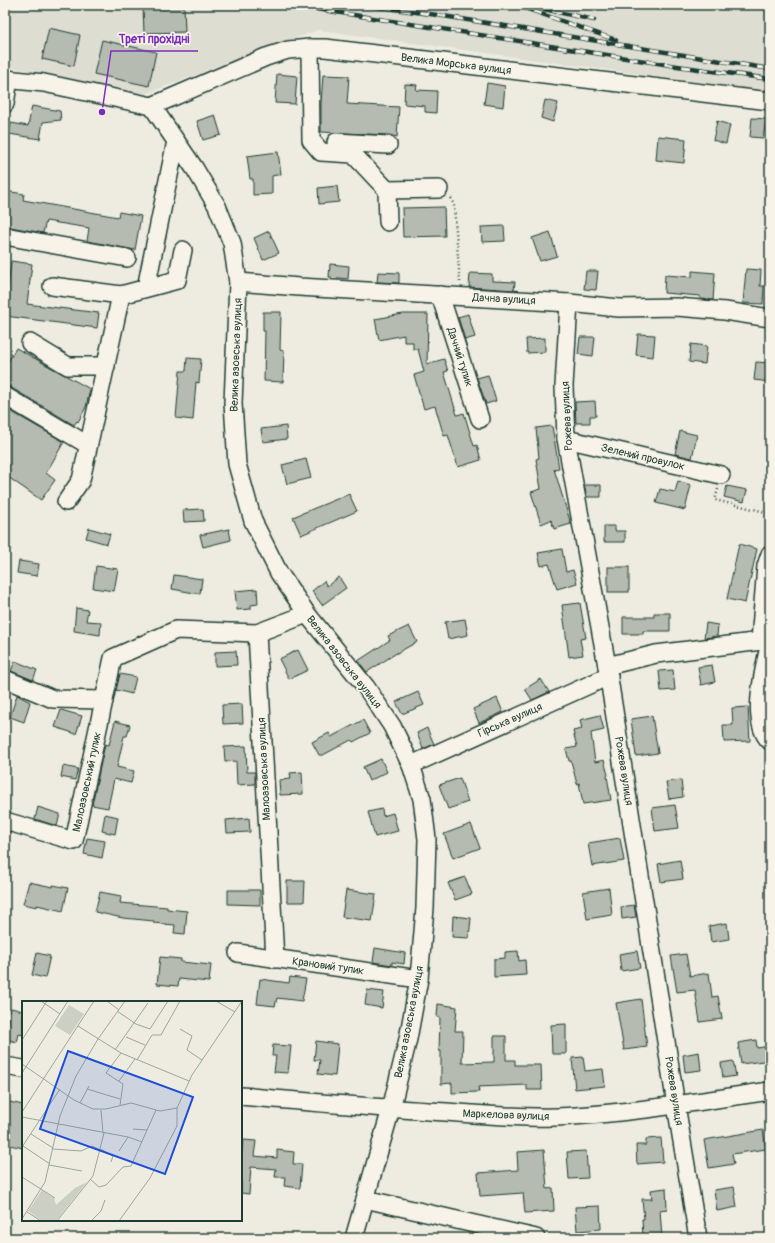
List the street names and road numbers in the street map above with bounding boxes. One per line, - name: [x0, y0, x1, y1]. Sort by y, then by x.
- street label: Велика Морська вулиця: [400, 51, 512, 77]
- street label: Дачна вулиця: [471, 291, 536, 307]
- street label: Велика азовська вулиця: [228, 298, 244, 412]
- street label: Дачний тупик: [444, 325, 476, 389]
- street label: Рожева вулиця: [559, 381, 575, 451]
- street label: Зелений провулок: [600, 441, 686, 473]
- street label: Велика азовська вулиця: [304, 613, 384, 711]
- street label: Гірська вулиця: [476, 700, 544, 740]
- street label: Малоазовська вулиця: [255, 717, 273, 821]
- street label: Малоазовський тупик: [70, 731, 104, 833]
- street label: Рожева вулиця: [612, 736, 636, 806]
- street label: Крановий тупик: [291, 955, 365, 978]
- street label: Велика азовська вулиця: [392, 965, 426, 1079]
- street label: Рожева вулиця: [662, 1056, 686, 1126]
- street label: Маркелова вулиця: [462, 1107, 550, 1123]

